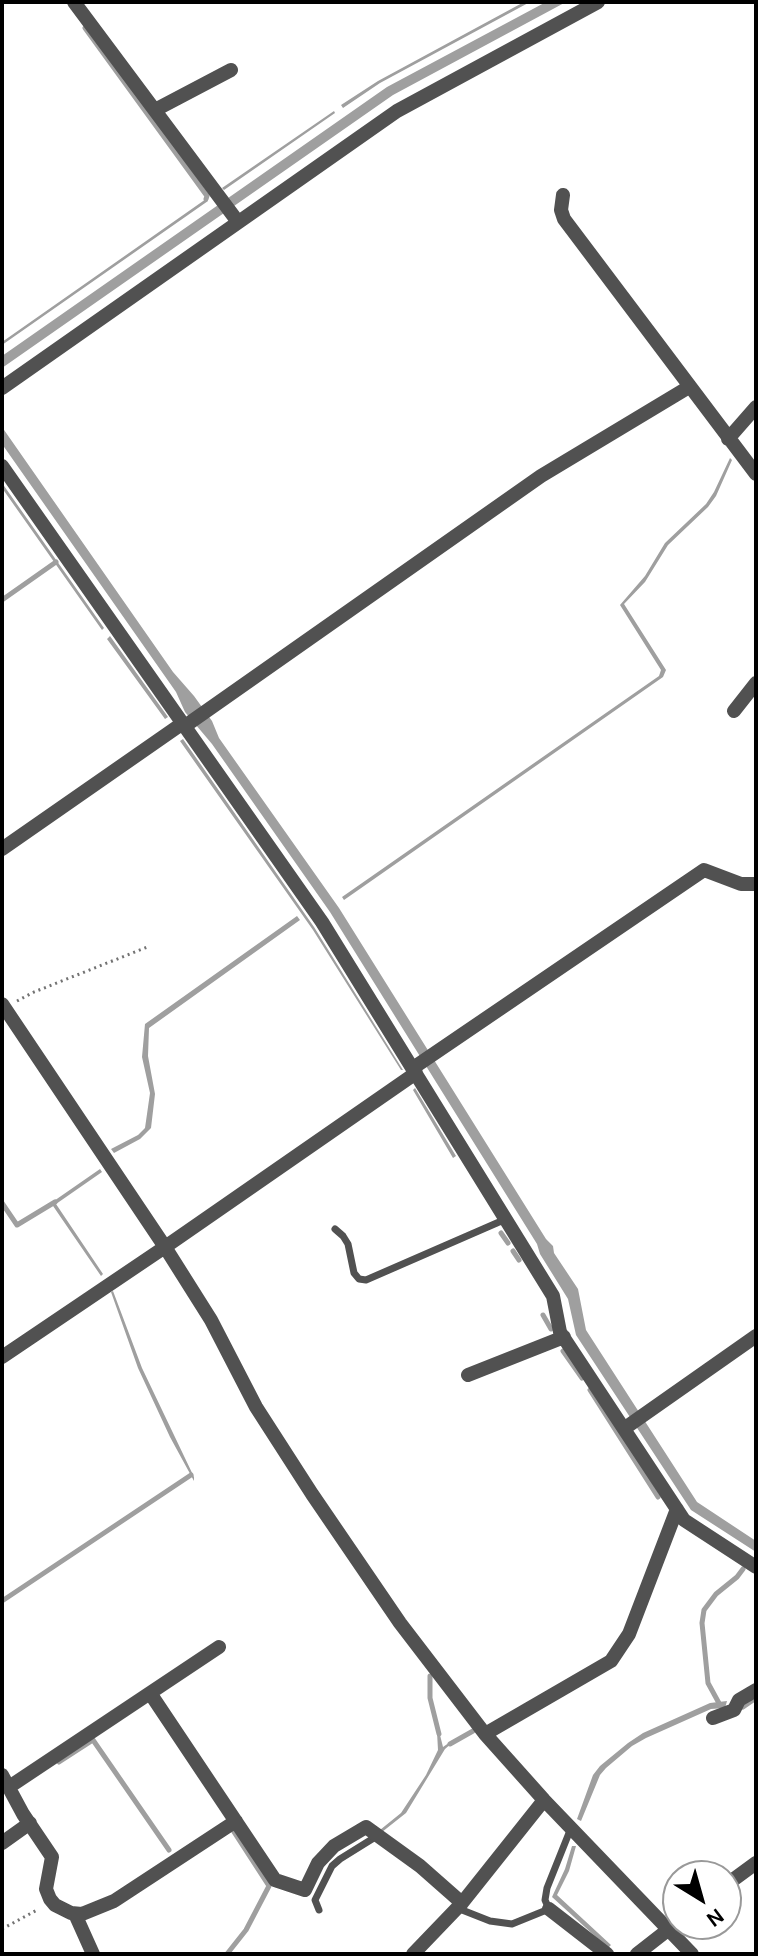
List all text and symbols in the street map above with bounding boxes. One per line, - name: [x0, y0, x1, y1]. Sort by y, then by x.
- north arrow: [662, 1860, 742, 1940]
- text: N: [701, 1902, 729, 1933]

